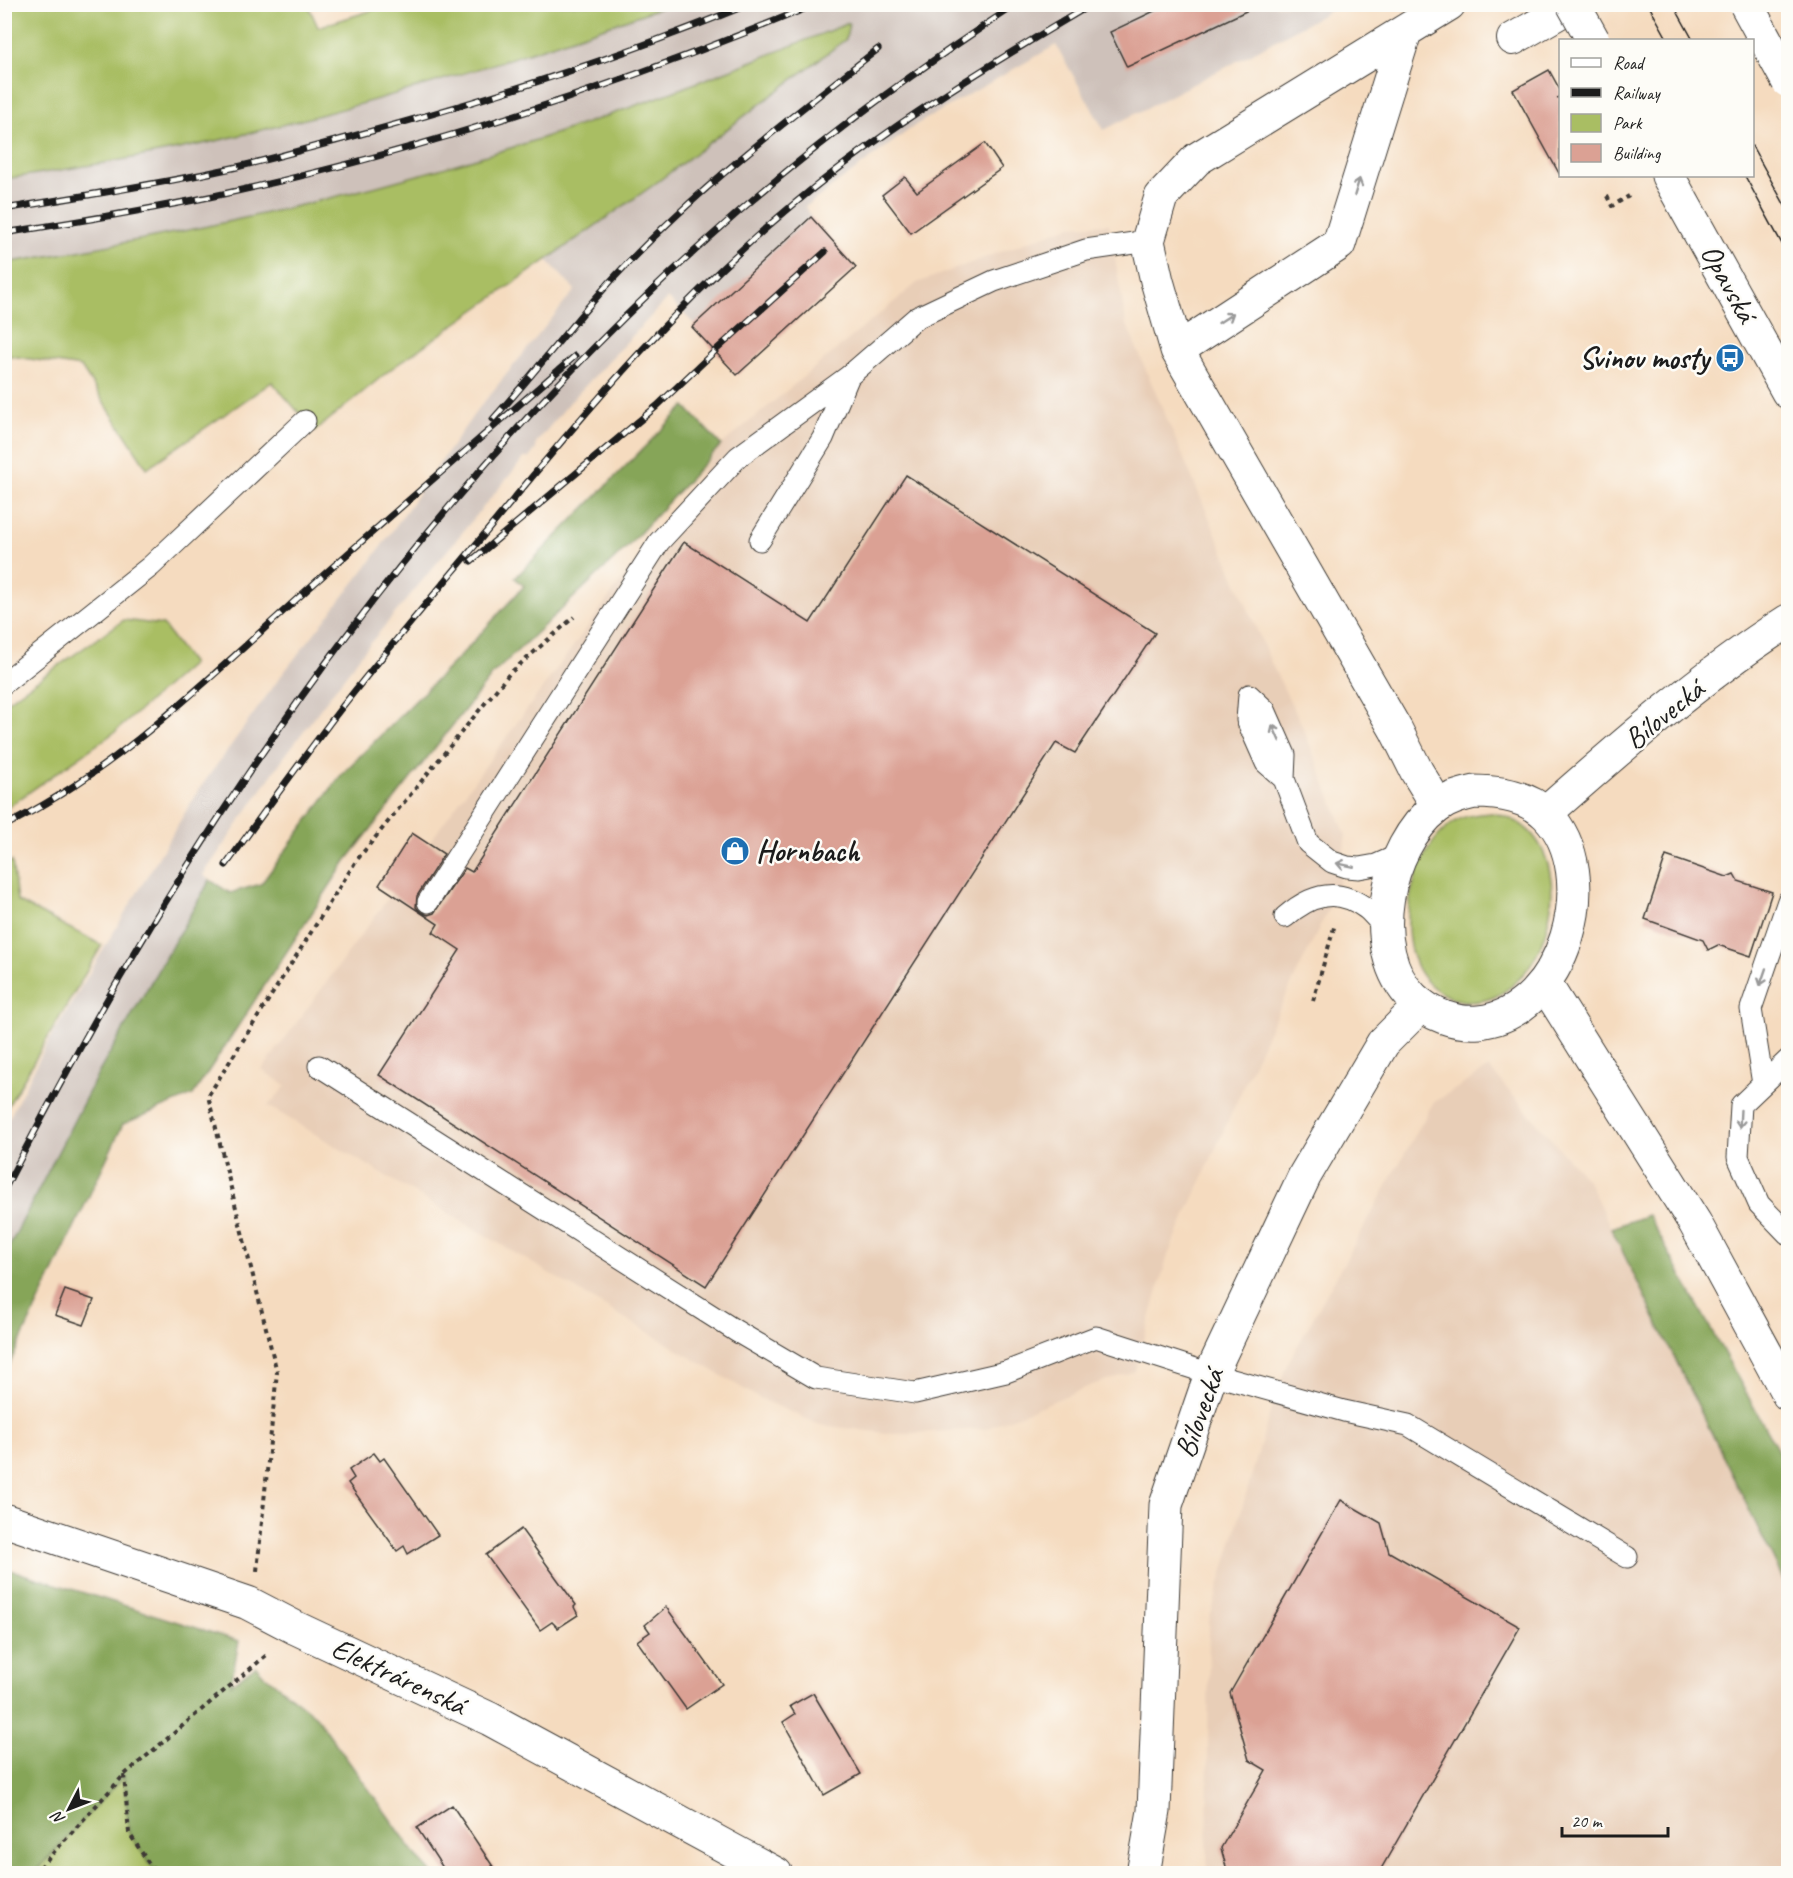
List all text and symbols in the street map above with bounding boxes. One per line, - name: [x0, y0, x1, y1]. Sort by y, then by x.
- legend: [1559, 39, 1754, 177]
- text: Road: [1613, 52, 1646, 74]
- text: Railway: [1613, 82, 1661, 104]
- text: Park: [1613, 112, 1643, 134]
- text: Building: [1613, 142, 1662, 164]
- one-way arrow: [1352, 178, 1363, 197]
- street label: Opavská: [1692, 237, 1767, 331]
- one-way arrow: [1217, 311, 1234, 323]
- place label: Svinov mosty: [1579, 339, 1712, 377]
- bus stop icon: Svinov mosty: [1714, 342, 1746, 374]
- street label: Bílovecká: [1616, 669, 1714, 758]
- one-way arrow: [1269, 724, 1280, 742]
- place label: Hornbach: [756, 832, 860, 870]
- shop icon: Hornbach: [719, 835, 751, 867]
- one-way arrow: [1335, 859, 1355, 870]
- one-way arrow: [1756, 967, 1767, 986]
- one-way arrow: [1735, 1109, 1746, 1129]
- street label: Bílovecká: [1165, 1361, 1234, 1463]
- street label: Elektrárenská: [326, 1628, 475, 1725]
- north arrow: [39, 1779, 99, 1839]
- scale bar: [1562, 1800, 1668, 1838]
- text: N: [46, 1806, 69, 1829]
- text: 20 m: [1571, 1810, 1604, 1832]

